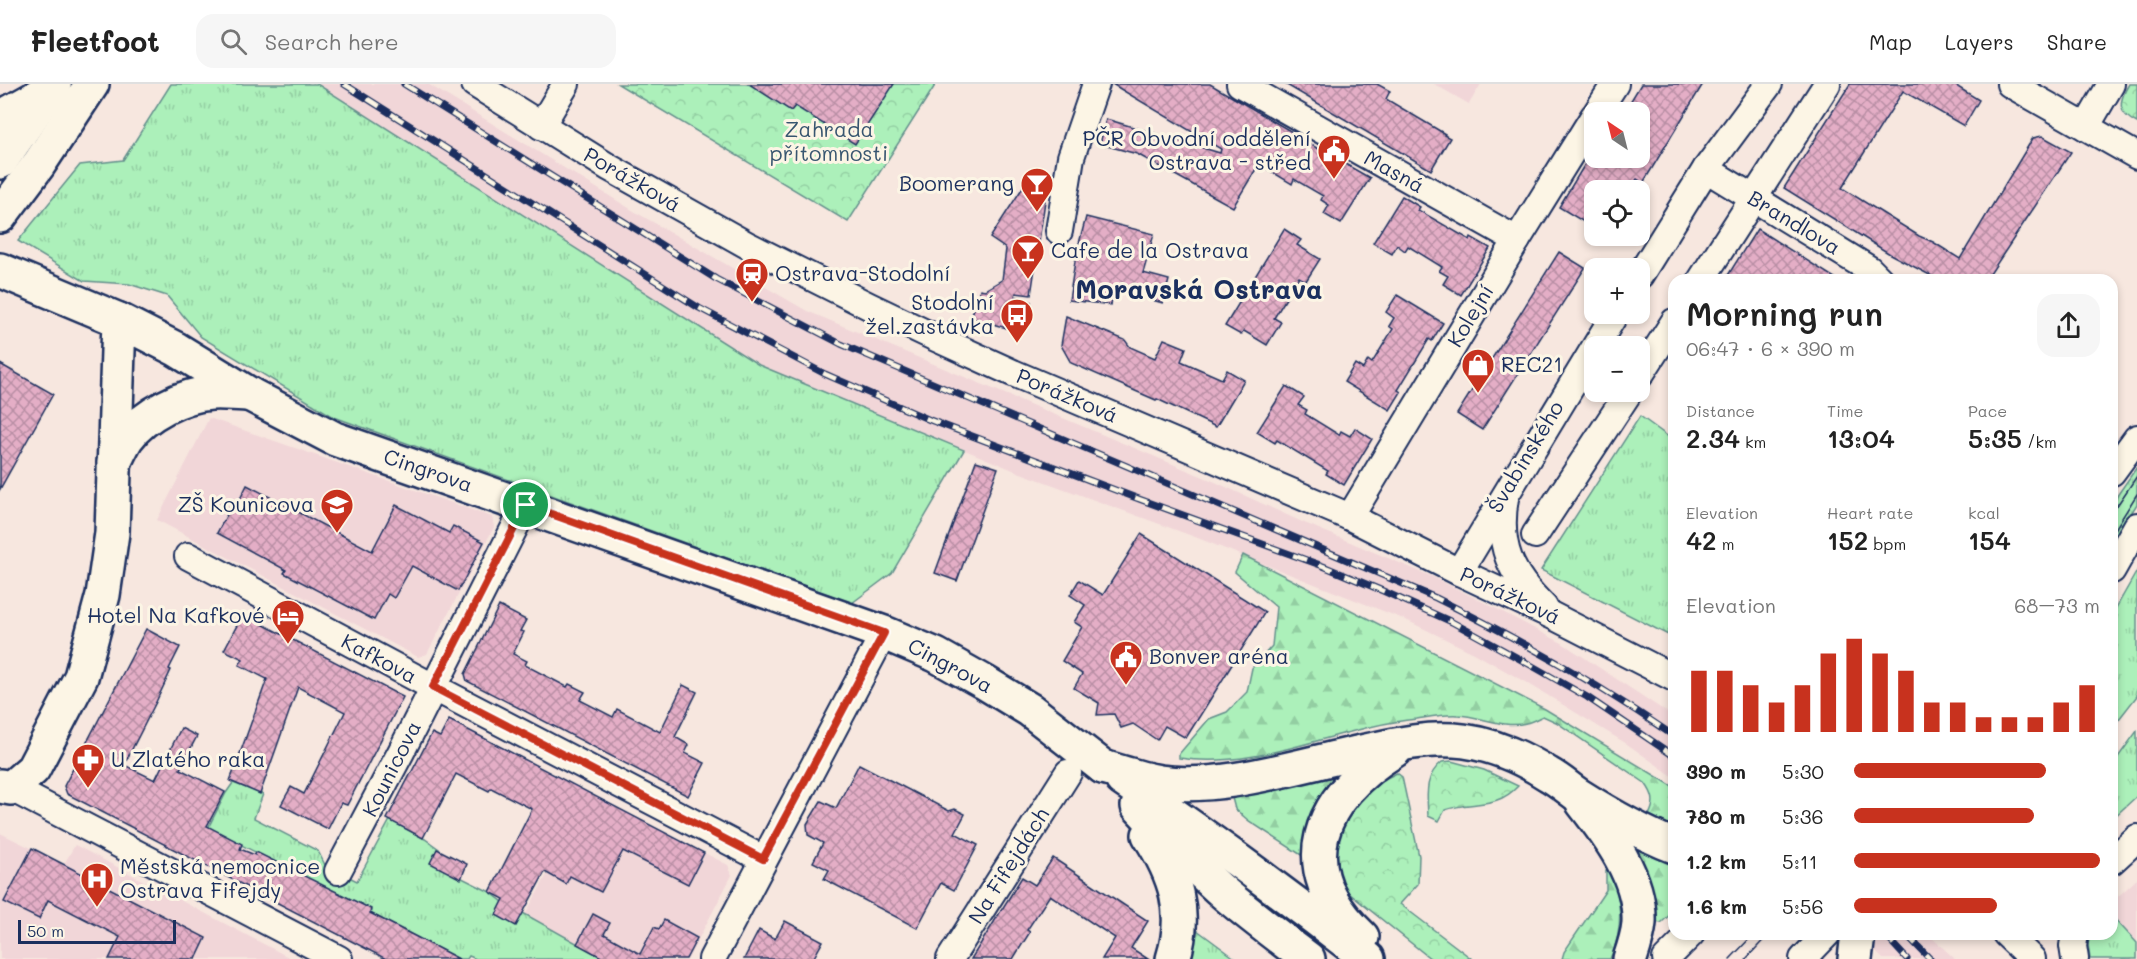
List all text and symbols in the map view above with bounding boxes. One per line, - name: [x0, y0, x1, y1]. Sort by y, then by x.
- search box: [196, 14, 616, 68]
- text: Fleetfoot: [30, 23, 160, 59]
- icon: search: [217, 25, 250, 58]
- text: Search here: [265, 27, 399, 56]
- text: Map: [1869, 28, 1912, 55]
- text: Layers: [1945, 28, 2014, 55]
- text: Share: [2047, 28, 2107, 55]
- north arrow: [1584, 102, 1650, 168]
- map controls: [1584, 102, 1650, 402]
- park label: Zahrada přítomnosti: [770, 115, 888, 166]
- place label: PČR Obvodní oddělení Ostrava - střed: [1083, 124, 1311, 175]
- public building icon: PČR Obvodní oddělení Ostrava - střed: [1316, 133, 1352, 180]
- street label: Porážková: [579, 140, 686, 217]
- street label: Masná: [1360, 143, 1430, 198]
- bar icon: Boomerang: [1019, 166, 1055, 213]
- place label: Boomerang: [899, 169, 1014, 196]
- button: locate: [1584, 180, 1650, 246]
- street label: Brandlova: [1743, 183, 1846, 260]
- bar icon: Cafe de la Ostrava: [1010, 233, 1046, 280]
- place label: Cafe de la Ostrava: [1051, 236, 1249, 263]
- station icon: Ostrava-Stodolní: [734, 256, 770, 303]
- button: +: [1584, 258, 1650, 324]
- place label: Ostrava-Stodolní: [775, 259, 951, 286]
- district label: Moravská Ostrava: [1075, 271, 1323, 306]
- street label: Kolejní: [1440, 279, 1499, 352]
- place label: Stodolní žel.zastávka: [865, 288, 994, 339]
- text: Morning run: [1686, 291, 1883, 334]
- button: share: [2037, 294, 2100, 357]
- bus stop icon: Stodolní žel.zastávka: [999, 297, 1035, 344]
- text: 06:47 · 6 × 390 m: [1686, 335, 1855, 361]
- button: −: [1584, 336, 1650, 402]
- shop icon: REC21: [1460, 347, 1496, 394]
- place label: REC21: [1501, 350, 1563, 377]
- street label: Porážková: [1013, 361, 1122, 428]
- street label: Švabinského: [1481, 395, 1569, 517]
- text: Distance: [1686, 400, 1755, 421]
- text: Time: [1827, 400, 1863, 421]
- text: Pace: [1968, 400, 2007, 421]
- text: 2.34: [1686, 421, 1740, 455]
- text: 13:04: [1827, 421, 1895, 455]
- text: 5:35: [1968, 421, 2022, 455]
- text: km: [1740, 431, 1766, 452]
- text: /km: [2022, 431, 2057, 452]
- street label: Cingrova: [380, 442, 477, 497]
- pin: [500, 479, 551, 530]
- school or university icon: ZŠ Kounicova: [319, 487, 355, 534]
- icon: arrive: [509, 488, 542, 521]
- place label: ZŠ Kounicova: [178, 490, 314, 517]
- text: Elevation: [1686, 502, 1758, 523]
- text: Heart rate: [1827, 502, 1913, 523]
- text: kcal: [1968, 502, 2000, 523]
- text: 42: [1686, 523, 1717, 557]
- text: 152: [1827, 523, 1868, 557]
- text: 154: [1968, 523, 2011, 557]
- text: m: [1717, 533, 1734, 554]
- text: bpm: [1868, 533, 1906, 554]
- street label: Porážková: [1456, 560, 1565, 630]
- text: Elevation: [1686, 592, 1776, 618]
- text: 68–73 m: [2014, 592, 2100, 618]
- hotel icon: Hotel Na Kafkové: [270, 598, 306, 645]
- place label: Hotel Na Kafkové: [87, 601, 265, 628]
- street label: Kafkova: [337, 627, 422, 689]
- street label: Cingrova: [904, 631, 998, 698]
- public building icon: Bonver aréna: [1108, 639, 1144, 686]
- place label: Bonver aréna: [1149, 642, 1289, 669]
- street label: Kounicova: [355, 716, 426, 821]
- pharmacy icon: U Zlatého raka: [70, 742, 106, 789]
- place label: U Zlatého raka: [111, 745, 265, 772]
- text: 390 m: [1686, 758, 1746, 784]
- text: 5:30: [1782, 758, 1824, 784]
- street label: Na Fifejdách: [961, 802, 1054, 928]
- text: 780 m: [1686, 803, 1745, 829]
- text: 5:36: [1782, 803, 1824, 829]
- text: 1.2 km: [1686, 848, 1746, 874]
- text: 5:11: [1782, 848, 1818, 874]
- place label: Městská nemocnice Ostrava Fifejdy: [120, 852, 320, 903]
- hospital icon: Městská nemocnice Ostrava Fifejdy: [79, 861, 115, 908]
- text: 1.6 km: [1686, 893, 1747, 919]
- text: 5:56: [1782, 893, 1824, 919]
- scale bar: [18, 917, 176, 944]
- text: 50 m: [27, 920, 64, 941]

